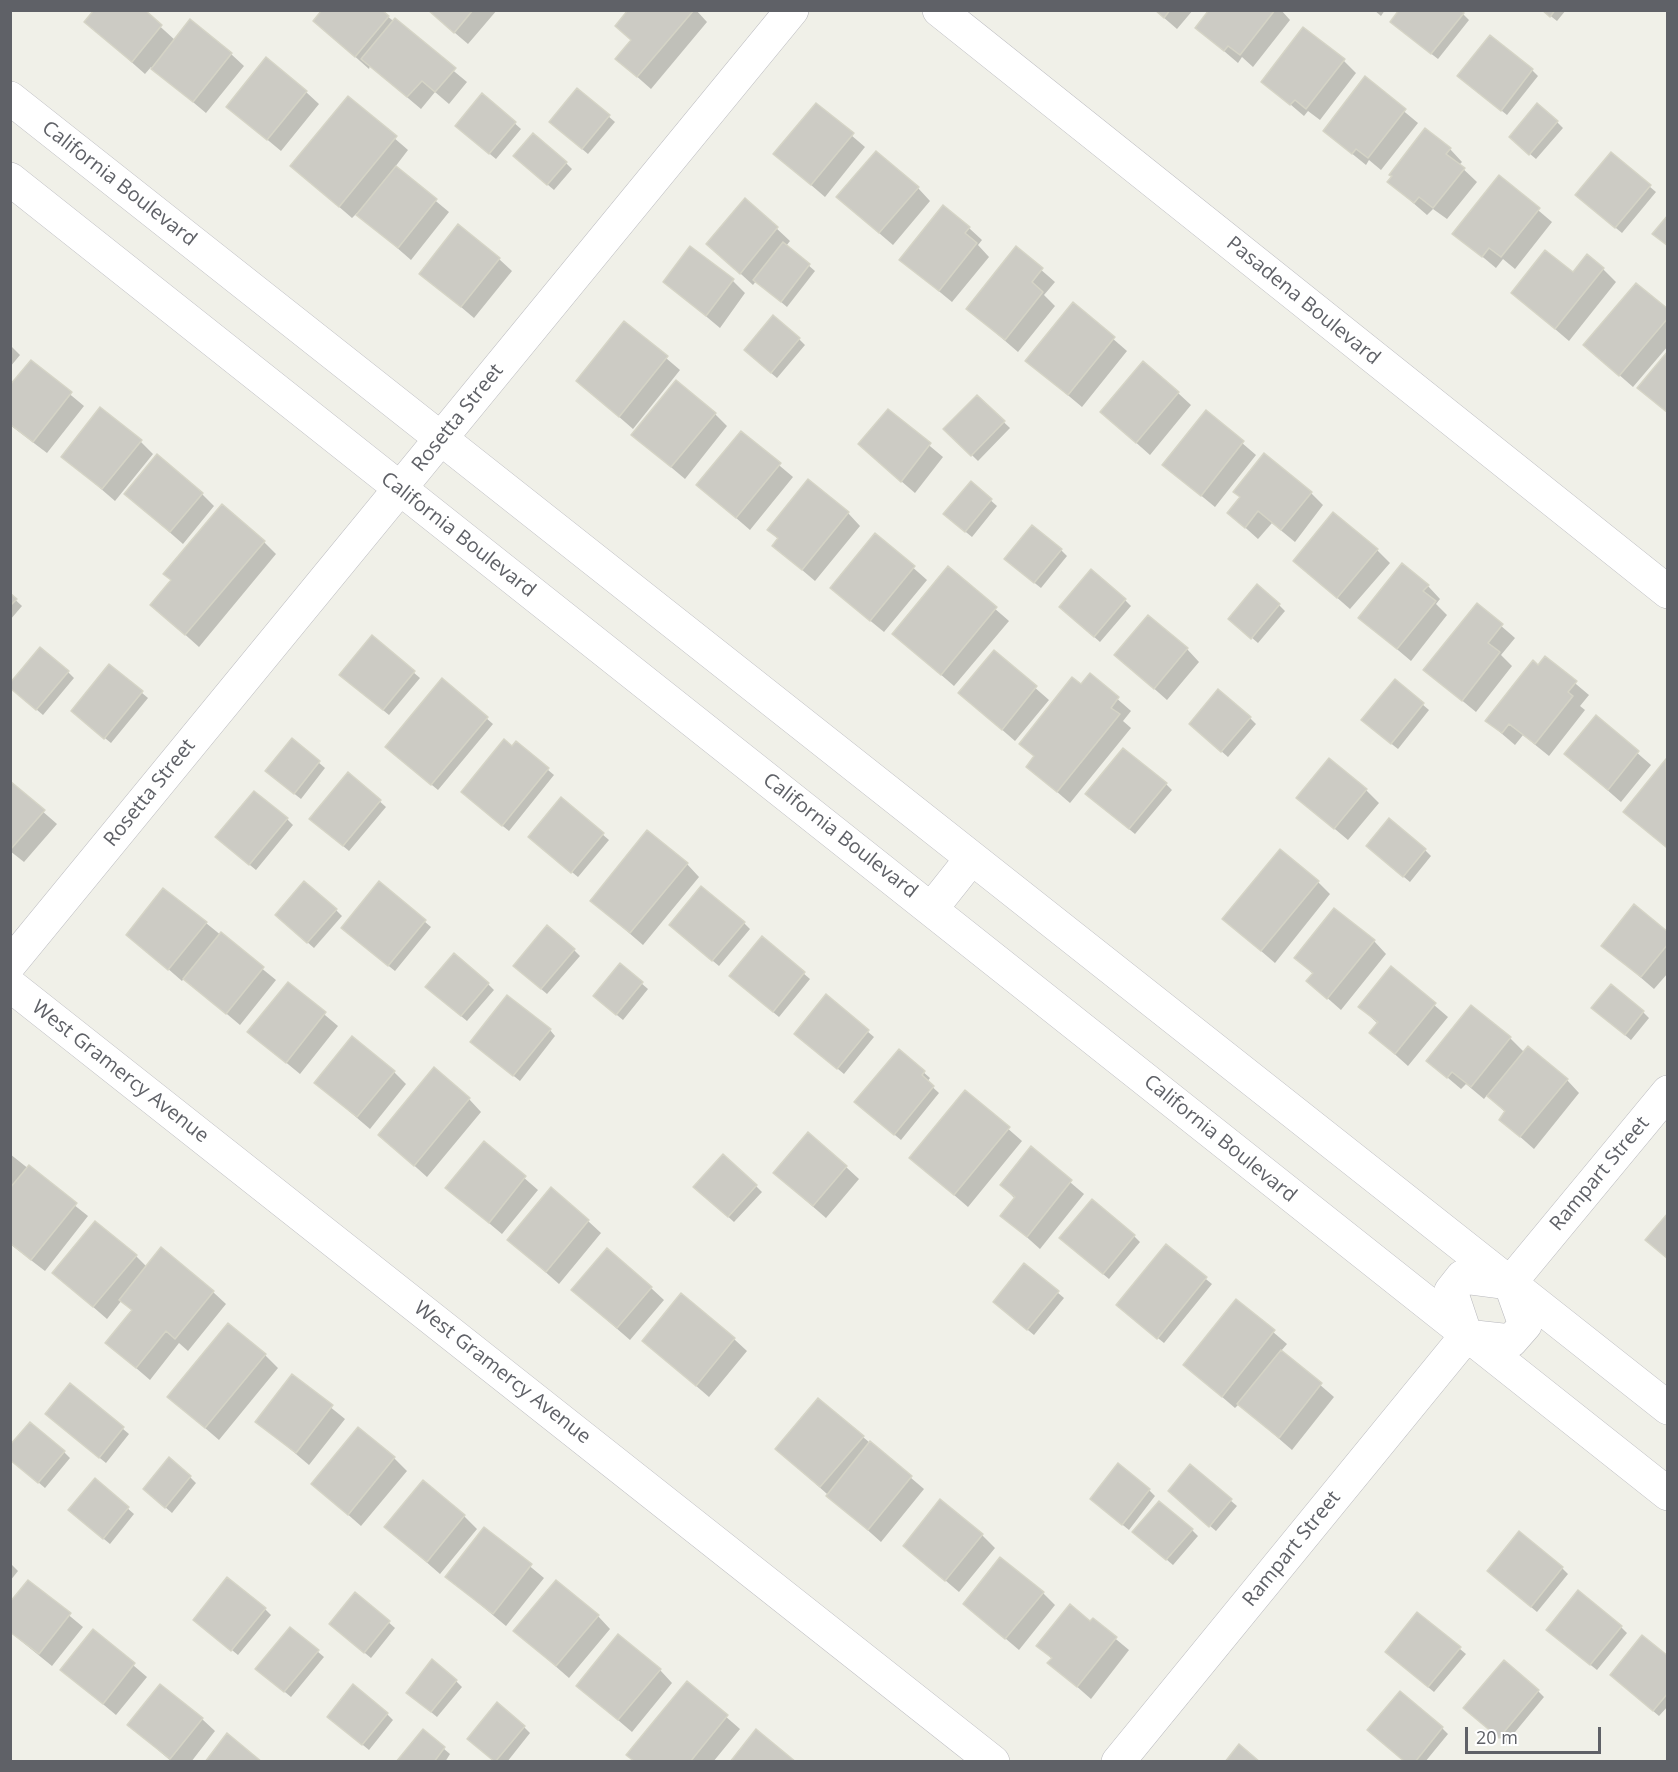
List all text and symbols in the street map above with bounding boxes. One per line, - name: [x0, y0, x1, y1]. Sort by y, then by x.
- street label: California Boulevard: [37, 116, 201, 252]
- street label: Pasadena Boulevard: [1221, 232, 1385, 370]
- street label: Rosetta Street: [407, 359, 509, 477]
- street label: California Boulevard: [376, 467, 540, 603]
- street label: Rosetta Street: [99, 734, 201, 852]
- street label: California Boulevard: [758, 768, 922, 904]
- street label: West Gramercy Avenue: [27, 996, 213, 1148]
- street label: California Boulevard: [1139, 1070, 1301, 1208]
- street label: Rampart Street: [1545, 1112, 1655, 1236]
- street label: West Gramercy Avenue: [409, 1297, 595, 1449]
- street label: Rampart Street: [1238, 1486, 1346, 1612]
- scale bar: [1468, 1715, 1604, 1753]
- text: 20 m: [1476, 1725, 1518, 1749]

